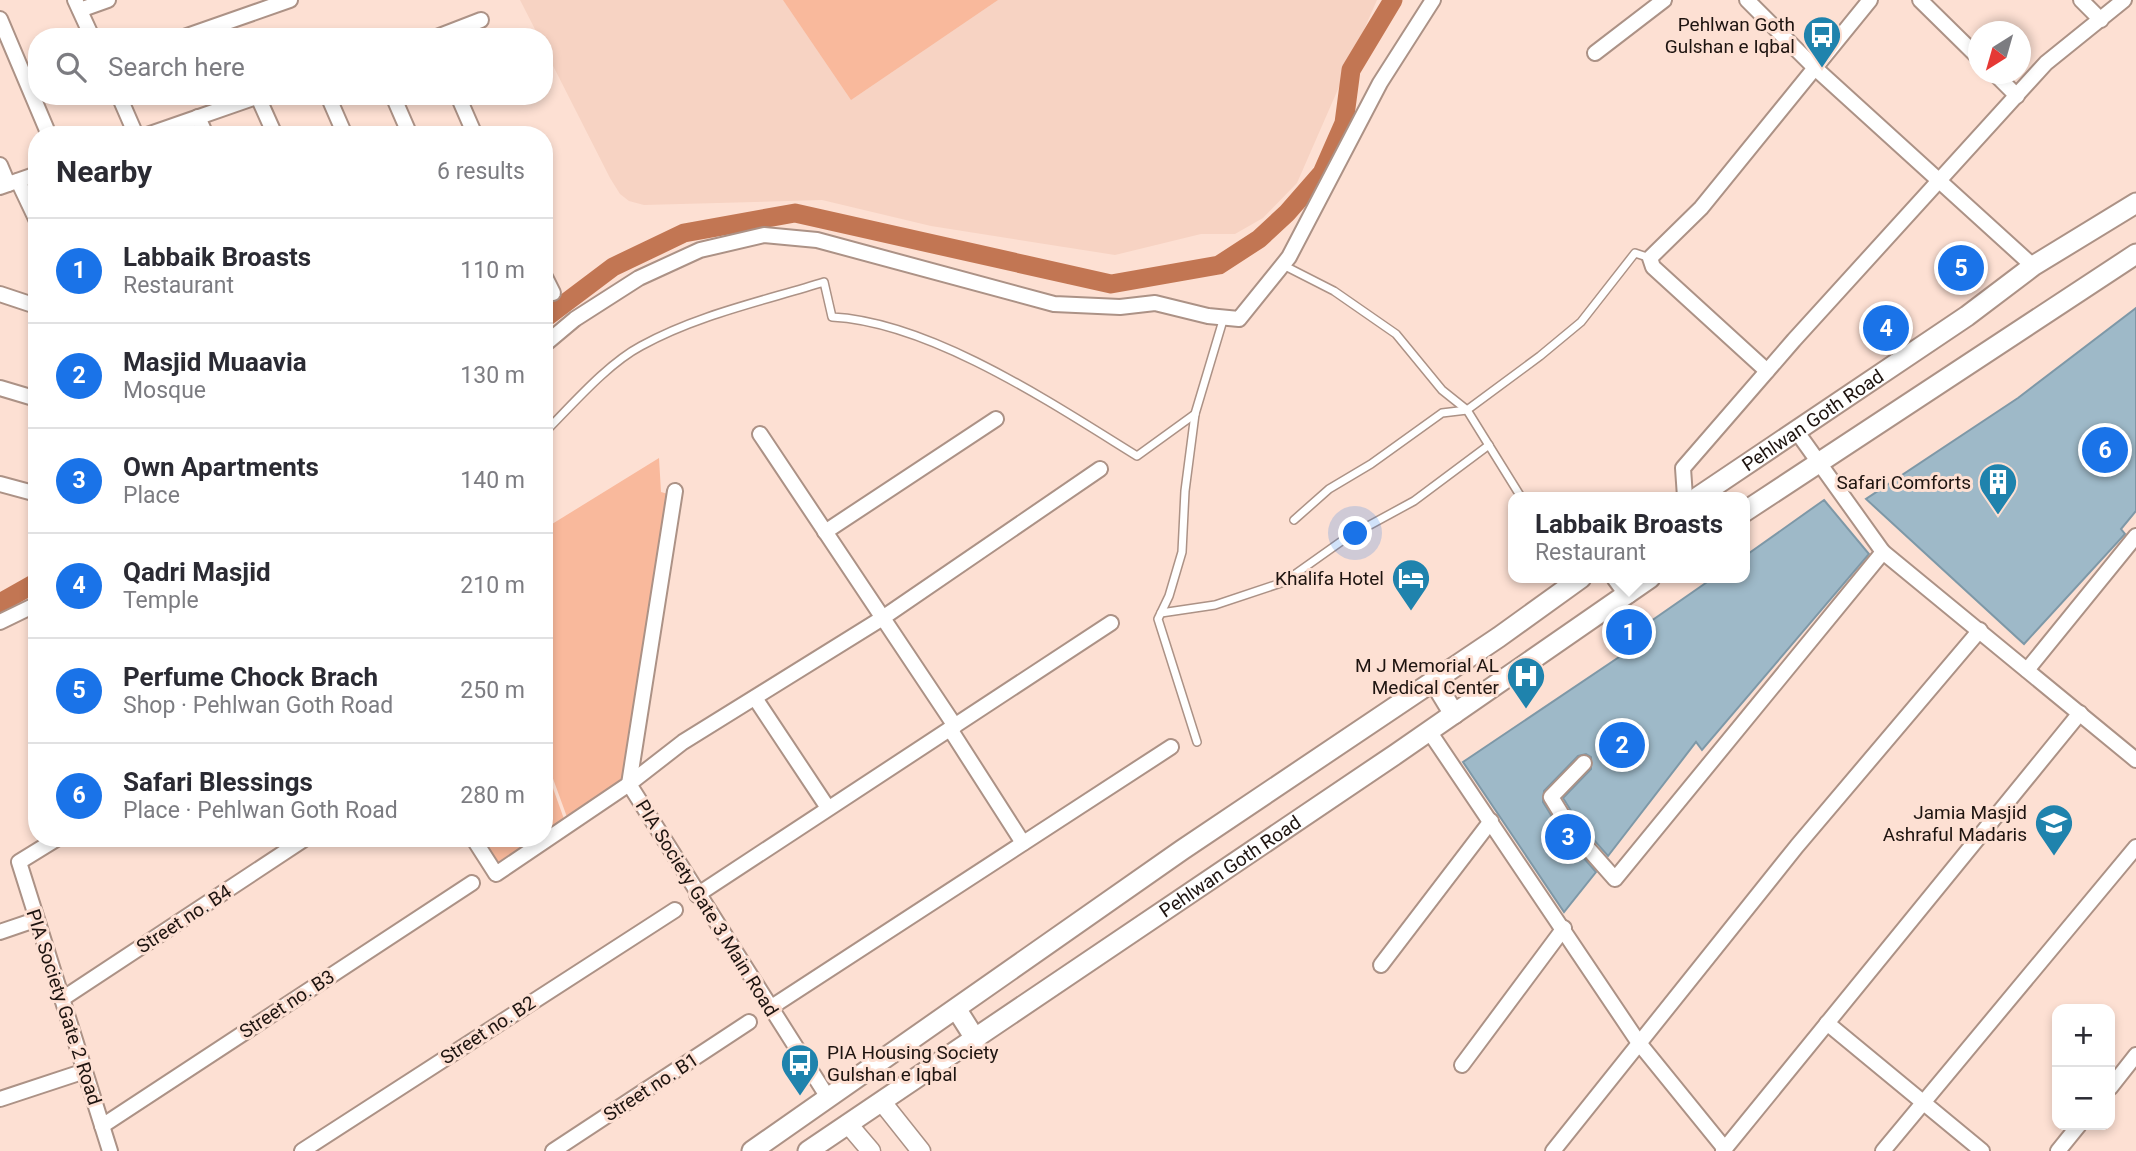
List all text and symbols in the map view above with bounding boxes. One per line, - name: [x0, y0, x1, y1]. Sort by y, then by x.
- place label: Pehlwan Goth Gulshan e Iqbal: [1665, 13, 1795, 58]
- bus stop icon: Pehlwan Goth Gulshan e Iqbal: [1801, 14, 1843, 69]
- north arrow: [1968, 21, 2031, 84]
- search box: [28, 28, 553, 105]
- icon: search: [52, 48, 90, 86]
- text: Search here: [108, 52, 245, 82]
- text: Nearby: [56, 154, 152, 189]
- text: 6 results: [437, 158, 525, 185]
- text: Labbaik Broasts: [123, 242, 311, 272]
- pin: 5: [1938, 242, 1984, 294]
- text: 1: [72, 257, 86, 284]
- text: 110 m: [460, 257, 525, 284]
- text: Restaurant: [123, 272, 234, 299]
- pin: 4: [1863, 302, 1909, 354]
- text: Masjid Muaavia: [123, 347, 307, 377]
- text: 2: [72, 362, 86, 389]
- text: 130 m: [460, 362, 525, 389]
- street label: Pehlwan Goth Road: [1737, 364, 1888, 476]
- text: Mosque: [123, 377, 206, 404]
- pin: 6: [2082, 424, 2128, 476]
- text: Own Apartments: [123, 452, 319, 482]
- building icon: Safari Comforts: [1977, 461, 2019, 516]
- text: 3: [72, 467, 86, 494]
- text: 140 m: [460, 467, 525, 494]
- place label: Safari Comforts: [1836, 471, 1971, 494]
- text: Place: [123, 482, 180, 509]
- popup: [1508, 492, 1750, 583]
- text: Labbaik Broasts: [1535, 509, 1723, 539]
- your location: [1338, 516, 1372, 550]
- text: Restaurant: [1535, 539, 1646, 566]
- text: Qadri Masjid: [123, 557, 271, 587]
- hotel icon: Khalifa Hotel: [1390, 557, 1432, 612]
- place label: Khalifa Hotel: [1275, 567, 1384, 590]
- text: 4: [72, 572, 86, 599]
- text: 210 m: [460, 572, 525, 599]
- text: Temple: [123, 587, 199, 614]
- pin: 1: [1606, 606, 1652, 658]
- place label: M J Memorial AL Medical Center: [1355, 654, 1500, 699]
- hospital icon: M J Memorial AL Medical Center: [1505, 655, 1547, 710]
- text: Perfume Chock Brach: [123, 662, 378, 692]
- text: 5: [72, 677, 86, 704]
- text: 250 m: [460, 677, 525, 704]
- text: Shop · Pehlwan Goth Road: [123, 692, 393, 719]
- pin: 2: [1599, 719, 1645, 771]
- text: Safari Blessings: [123, 767, 313, 797]
- text: 6: [72, 782, 86, 809]
- text: 280 m: [460, 782, 525, 809]
- street label: PIA Society Gate 3 Main Road: [631, 795, 783, 1021]
- text: Place · Pehlwan Goth Road: [123, 797, 398, 824]
- place label: Jamia Masjid Ashraful Madaris: [1883, 801, 2027, 846]
- school or university icon: Jamia Masjid Ashraful Madaris: [2033, 802, 2075, 857]
- street label: Pehlwan Goth Road: [1155, 810, 1305, 922]
- pin: 3: [1545, 811, 1591, 863]
- street label: Street no. B4: [132, 880, 236, 958]
- street label: PIA Society Gate 2 Road: [21, 906, 107, 1108]
- street label: Street no. B3: [235, 965, 339, 1043]
- street label: Street no. B2: [436, 991, 540, 1069]
- map controls: [2052, 1004, 2115, 1130]
- button: +: [2052, 1004, 2115, 1067]
- place label: PIA Housing Society Gulshan e Iqbal: [827, 1041, 999, 1086]
- bus stop icon: PIA Housing Society Gulshan e Iqbal: [779, 1042, 821, 1097]
- street label: Street no. B1: [599, 1048, 703, 1126]
- button: −: [2052, 1067, 2115, 1130]

